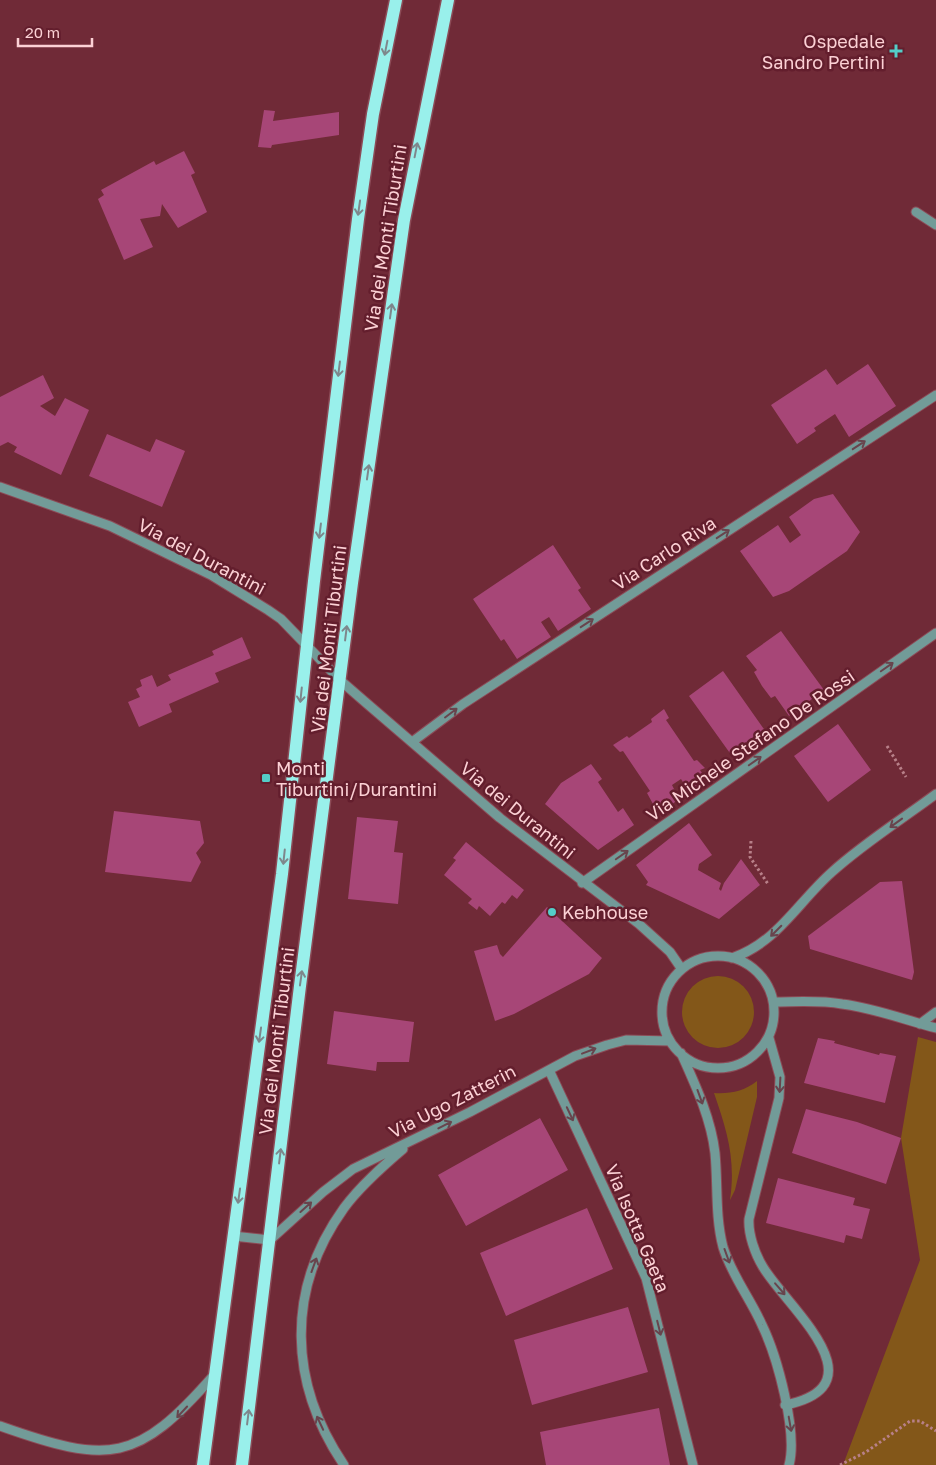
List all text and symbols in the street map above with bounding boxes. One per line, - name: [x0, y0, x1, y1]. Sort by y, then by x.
- scale bar: [18, 15, 91, 47]
- text: 20 m: [25, 23, 60, 41]
- place label: Ospedale Sandro Pertini: [762, 30, 885, 73]
- one-way arrow: [381, 39, 391, 55]
- marker: Ospedale Sandro Pertini: [889, 44, 903, 58]
- street label: Via dei Monti Tiburtini: [359, 143, 411, 333]
- one-way arrow: [412, 143, 421, 159]
- one-way arrow: [354, 200, 364, 216]
- one-way arrow: [386, 303, 396, 319]
- one-way arrow: [334, 361, 344, 377]
- one-way arrow: [851, 440, 865, 450]
- one-way arrow: [363, 464, 373, 480]
- street label: Via Carlo Riva: [608, 511, 720, 595]
- street label: Via dei Durantini: [134, 513, 270, 599]
- one-way arrow: [315, 522, 325, 538]
- one-way arrow: [715, 529, 729, 539]
- street label: Via dei Monti Tiburtini: [306, 544, 350, 734]
- one-way arrow: [579, 618, 593, 628]
- one-way arrow: [341, 625, 351, 641]
- one-way arrow: [880, 662, 894, 672]
- street label: Via Michele Stefano De Rossi: [642, 664, 858, 826]
- one-way arrow: [296, 687, 306, 703]
- one-way arrow: [444, 708, 458, 718]
- one-way arrow: [748, 756, 762, 766]
- place label: Monti Tiburtini/Durantini: [276, 757, 437, 800]
- street label: Via dei Durantini: [456, 757, 580, 863]
- marker: Monti Tiburtini/Durantini: [260, 772, 272, 784]
- one-way arrow: [889, 818, 903, 828]
- one-way arrow: [279, 849, 289, 865]
- one-way arrow: [615, 850, 629, 860]
- place label: Kebhouse: [562, 901, 648, 923]
- marker: Kebhouse: [546, 906, 558, 918]
- one-way arrow: [770, 925, 782, 937]
- street label: Via dei Monti Tiburtini: [254, 946, 298, 1136]
- one-way arrow: [296, 970, 306, 986]
- one-way arrow: [255, 1027, 265, 1043]
- one-way arrow: [582, 1045, 597, 1054]
- street label: Via Ugo Zatterin: [385, 1060, 519, 1142]
- one-way arrow: [775, 1077, 784, 1093]
- one-way arrow: [696, 1089, 705, 1105]
- one-way arrow: [565, 1106, 575, 1121]
- one-way arrow: [437, 1120, 452, 1129]
- one-way arrow: [275, 1149, 285, 1165]
- street label: Via Isotta Gaeta: [601, 1161, 675, 1295]
- one-way arrow: [234, 1188, 244, 1204]
- one-way arrow: [300, 1201, 313, 1213]
- one-way arrow: [723, 1248, 732, 1264]
- one-way arrow: [310, 1258, 319, 1273]
- one-way arrow: [774, 1282, 785, 1295]
- one-way arrow: [655, 1319, 664, 1335]
- one-way arrow: [176, 1406, 188, 1418]
- one-way arrow: [243, 1409, 253, 1425]
- one-way arrow: [785, 1415, 795, 1431]
- one-way arrow: [314, 1416, 324, 1431]

